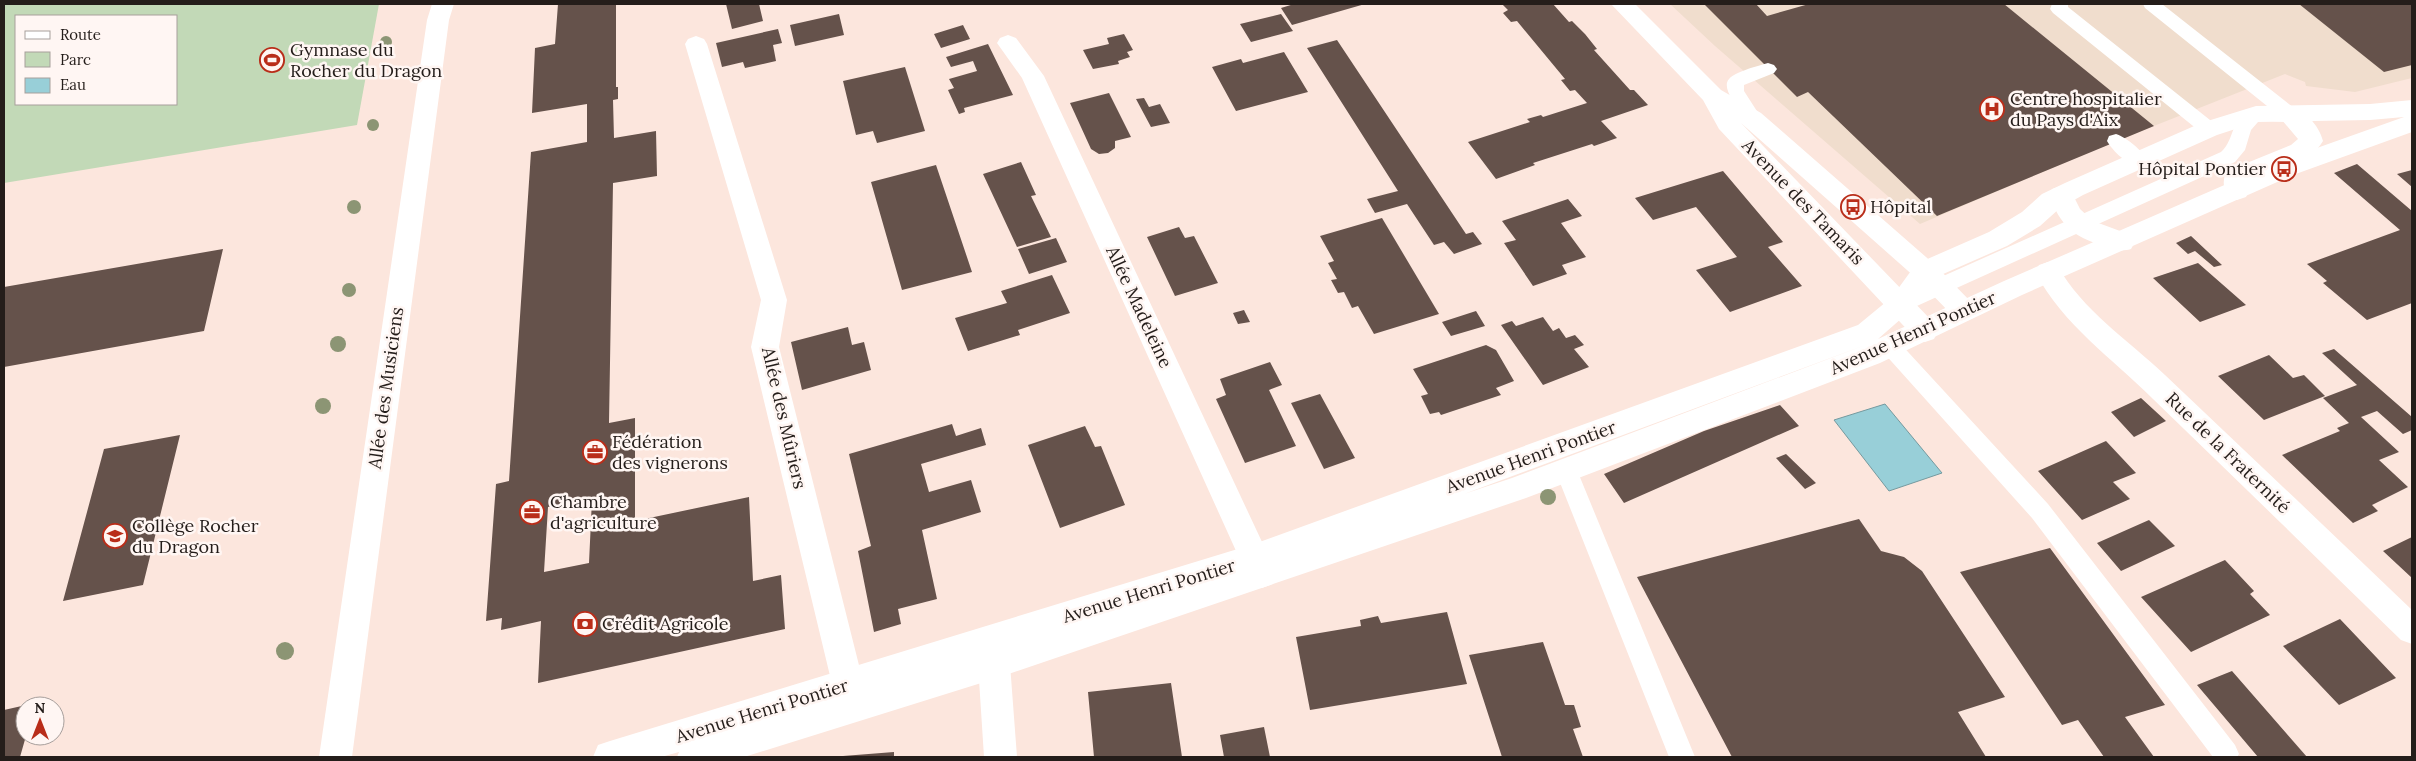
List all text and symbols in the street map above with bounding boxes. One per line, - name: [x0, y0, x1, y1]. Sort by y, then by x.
- legend: [15, 15, 178, 105]
- text: Route: [60, 25, 101, 44]
- place label: Gymnase du Rocher du Dragon: [290, 38, 442, 82]
- sports icon: Gymnase du Rocher du Dragon: [259, 47, 285, 73]
- text: Parc: [60, 50, 91, 69]
- text: Eau: [60, 75, 86, 94]
- place label: Centre hospitalier du Pays d'Aix: [2010, 87, 2162, 131]
- hospital icon: Centre hospitalier du Pays d'Aix: [1979, 96, 2005, 122]
- street label: Avenue des Tamaris: [1737, 133, 1869, 269]
- bus stop icon: Hôpital Pontier: [2271, 156, 2297, 182]
- place label: Hôpital Pontier: [2138, 157, 2266, 180]
- bus stop icon: Hôpital: [1840, 194, 1866, 220]
- place label: Hôpital: [1870, 195, 1932, 218]
- street label: Allée Madeleine: [1101, 241, 1178, 372]
- street label: Avenue Henri Pontier: [1825, 285, 2000, 380]
- street label: Allée des Musiciens: [363, 306, 408, 471]
- street label: Allée des Mûriers: [757, 344, 812, 491]
- street label: Rue de la Fraternité: [2161, 387, 2296, 518]
- street label: Avenue Henri Pontier: [1442, 415, 1619, 498]
- place label: Fédération des vignerons: [612, 430, 728, 474]
- office icon: Fédération des vignerons: [582, 439, 608, 465]
- place label: Chambre d'agriculture: [550, 490, 657, 534]
- office icon: Chambre d'agriculture: [519, 499, 545, 525]
- place label: Collège Rocher du Dragon: [132, 514, 259, 558]
- school or university icon: Collège Rocher du Dragon: [102, 523, 128, 549]
- street label: Avenue Henri Pontier: [1059, 553, 1238, 628]
- bank icon: Crédit Agricole: [572, 611, 598, 637]
- place label: Crédit Agricole: [602, 612, 729, 635]
- street label: Avenue Henri Pontier: [672, 673, 851, 748]
- north arrow: [15, 696, 65, 746]
- text: N: [35, 699, 46, 717]

